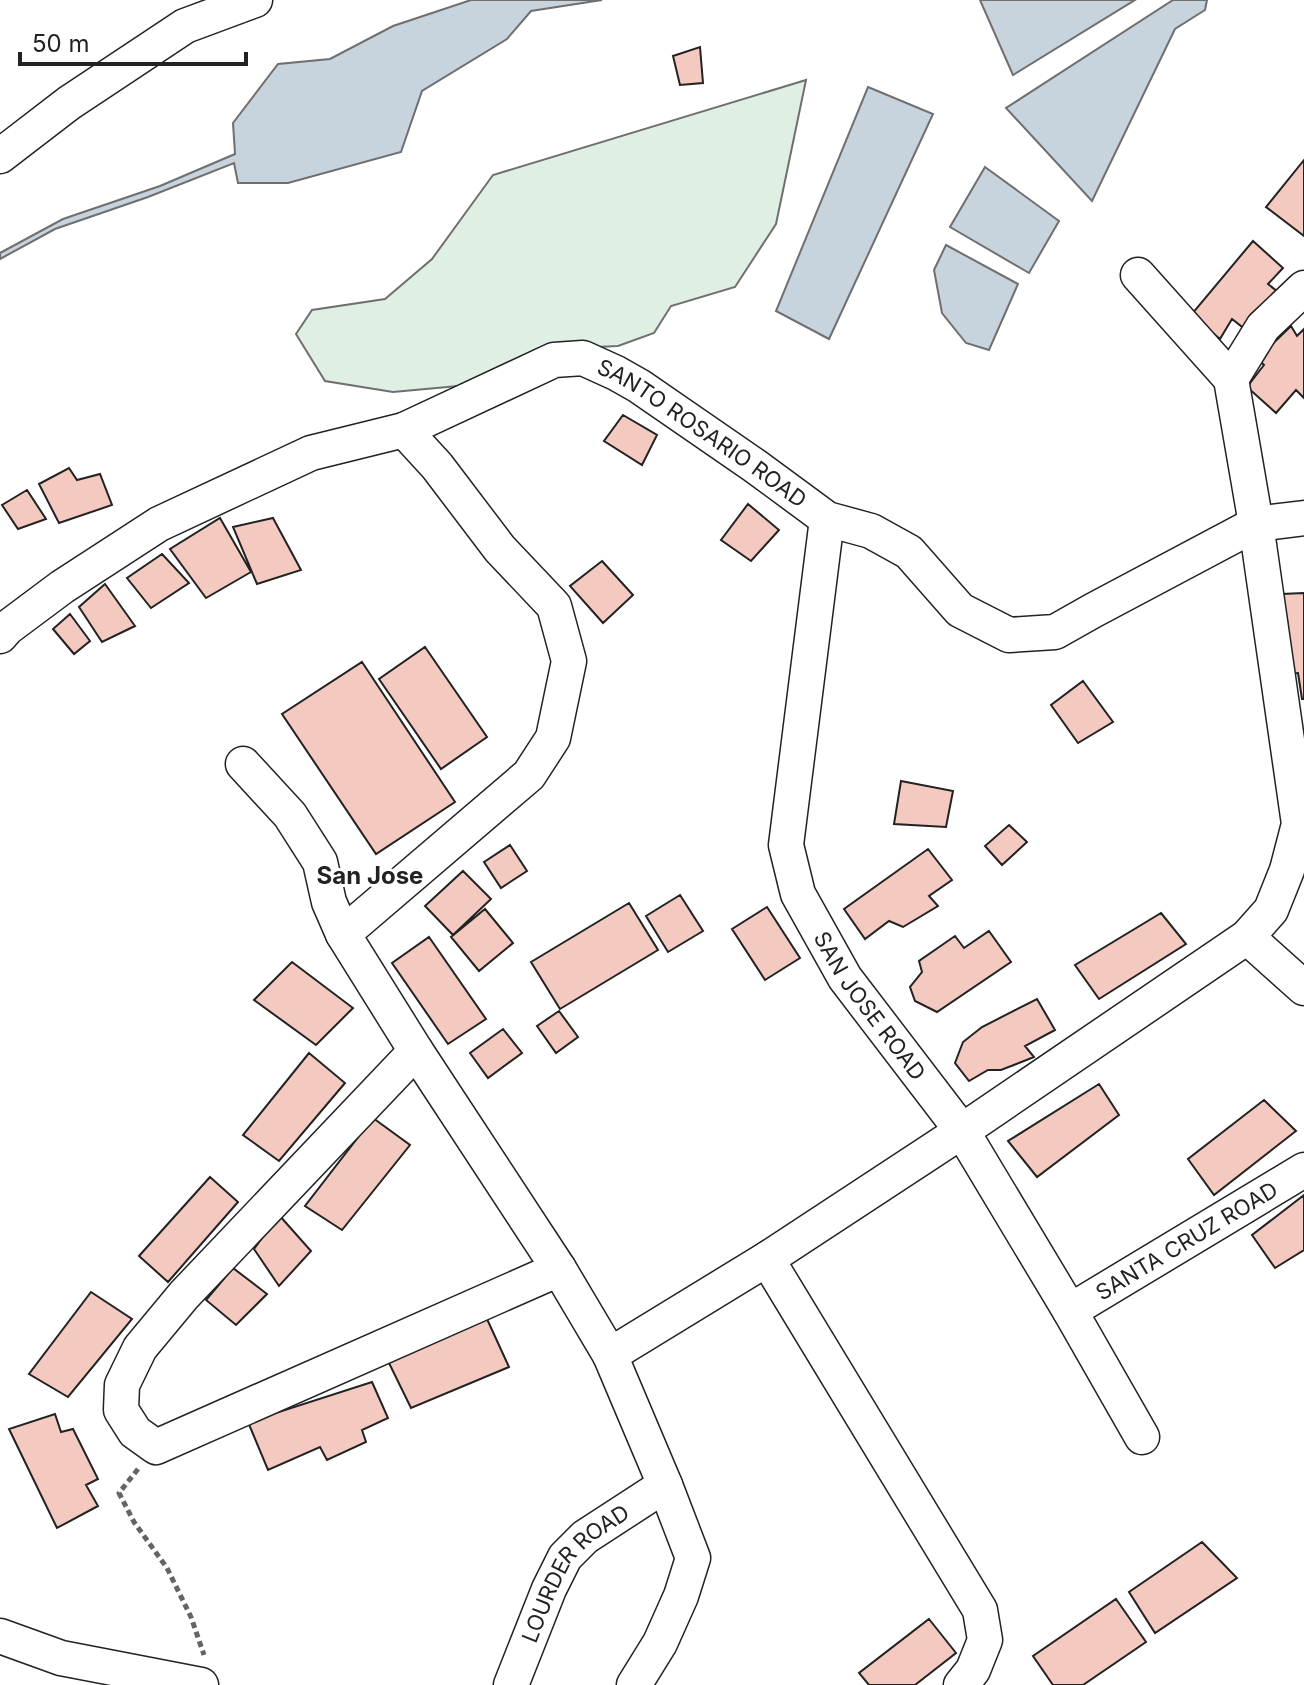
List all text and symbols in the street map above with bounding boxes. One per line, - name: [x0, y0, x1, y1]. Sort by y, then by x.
- scale bar: [20, 16, 246, 66]
- text: 50 m: [32, 29, 90, 58]
- street label: SANTO ROSARIO ROAD: [593, 353, 812, 513]
- district label: San Jose: [317, 861, 423, 890]
- street label: SAN JOSE ROAD: [809, 927, 931, 1085]
- street label: SANTA CRUZ ROAD: [1091, 1176, 1282, 1306]
- street label: LOURDER ROAD: [516, 1499, 634, 1646]

